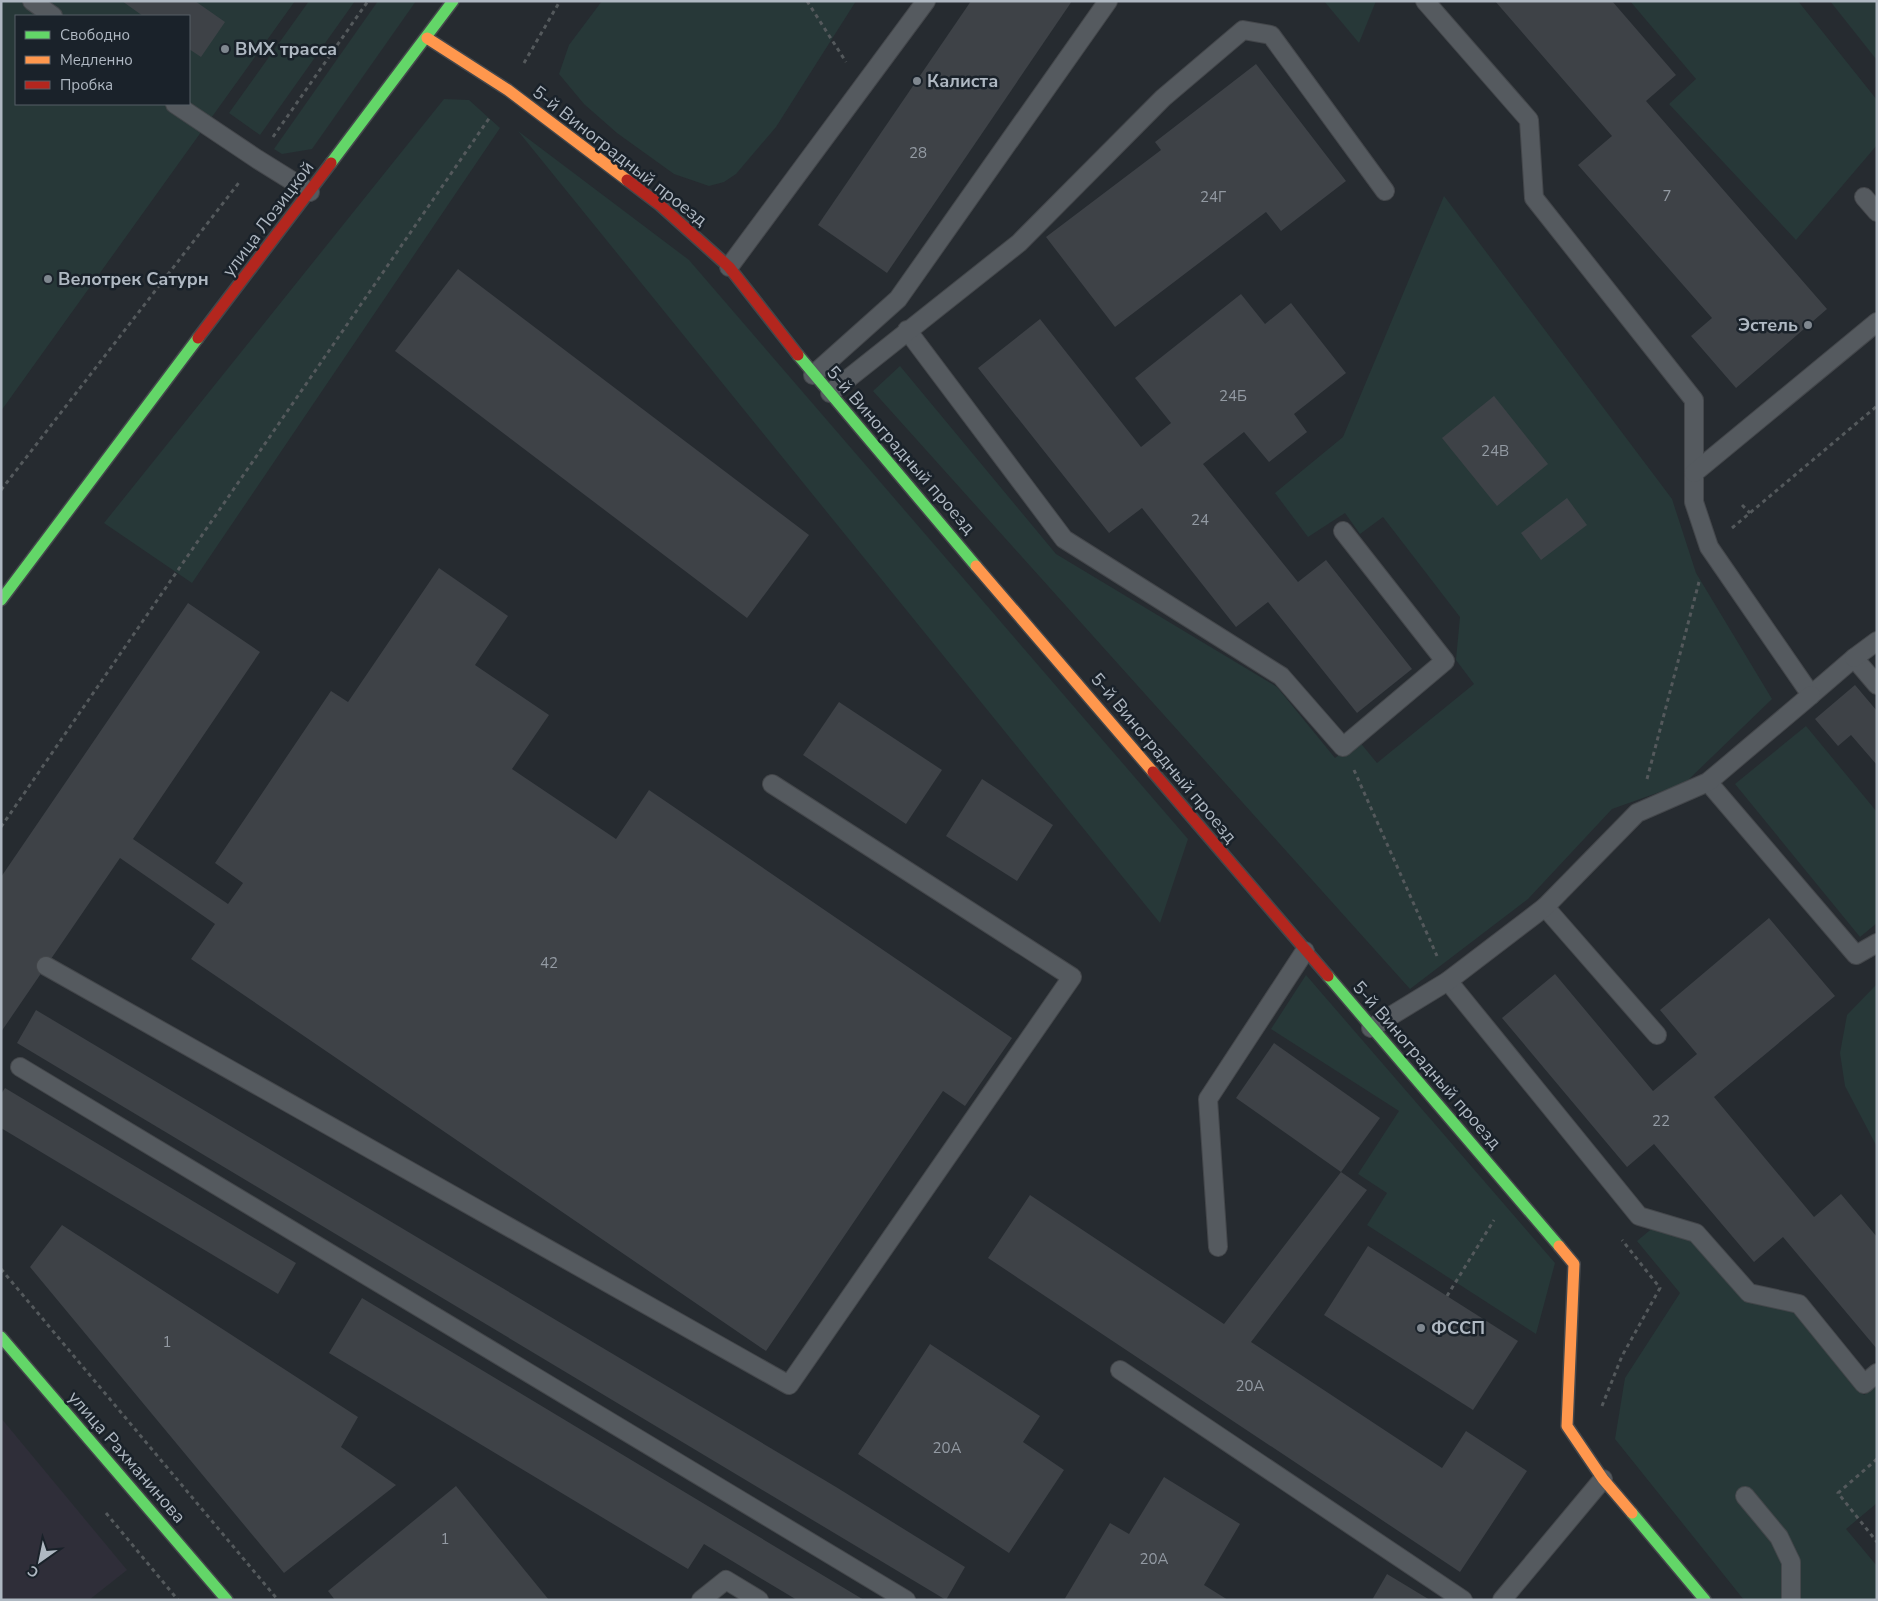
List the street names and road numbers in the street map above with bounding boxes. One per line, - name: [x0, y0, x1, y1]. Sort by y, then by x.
- street label: 5-й Виноградный проезд: [528, 80, 713, 232]
- street label: улица Лозицкой: [217, 156, 319, 282]
- street label: 5-й Виноградный проезд: [821, 361, 981, 539]
- street label: 5-й Виноградный проезд: [1086, 668, 1243, 849]
- street label: 5-й Виноградный проезд: [1347, 976, 1507, 1154]
- street label: улица Рахманинова: [63, 1386, 191, 1528]

